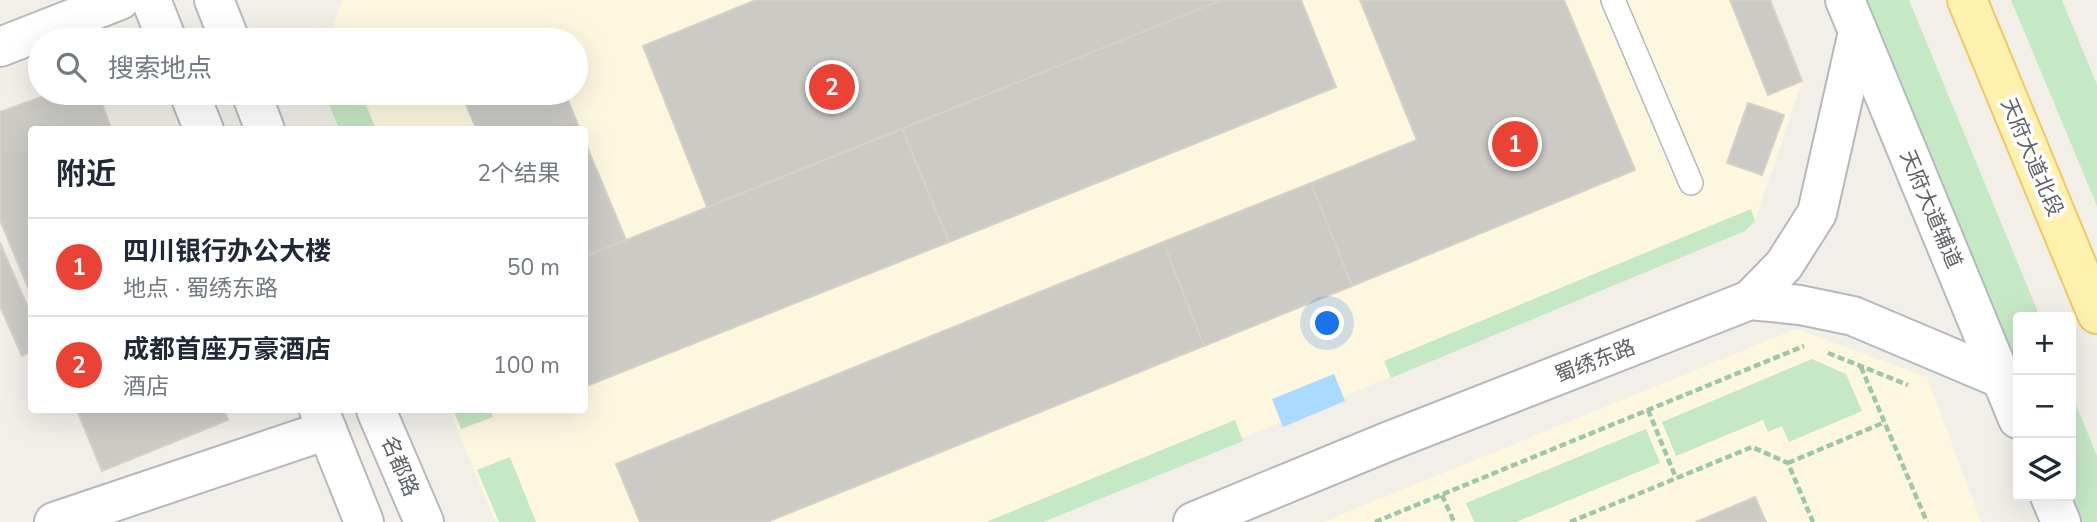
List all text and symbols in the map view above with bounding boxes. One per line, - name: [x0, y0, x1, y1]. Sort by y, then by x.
- search box: [28, 28, 588, 105]
- icon: search: [52, 48, 90, 86]
- text: 搜索地点: [108, 51, 212, 86]
- pin: 2: [809, 61, 855, 113]
- street label: 天府大道北段: [1994, 94, 2070, 220]
- pin: 1: [1492, 118, 1538, 170]
- street label: 天府大道辅道: [1893, 146, 1969, 272]
- text: 附近: [56, 154, 116, 195]
- text: 2个结果: [477, 158, 560, 189]
- text: 四川银行办公大楼: [123, 234, 331, 269]
- text: 1: [72, 252, 86, 283]
- text: 50 m: [507, 252, 560, 283]
- text: 地点 · 蜀绣东路: [123, 273, 278, 304]
- your location: [1310, 306, 1344, 340]
- map controls: [2013, 312, 2076, 501]
- button: +: [2013, 312, 2076, 375]
- text: 成都首座万豪酒店: [123, 332, 331, 367]
- street label: 蜀绣东路: [1551, 333, 1639, 389]
- text: 2: [72, 350, 86, 381]
- text: 100 m: [493, 350, 560, 381]
- text: 酒店: [123, 371, 169, 402]
- button: −: [2013, 375, 2076, 438]
- street label: 名都路: [375, 432, 425, 500]
- button: layers: [2013, 438, 2076, 501]

